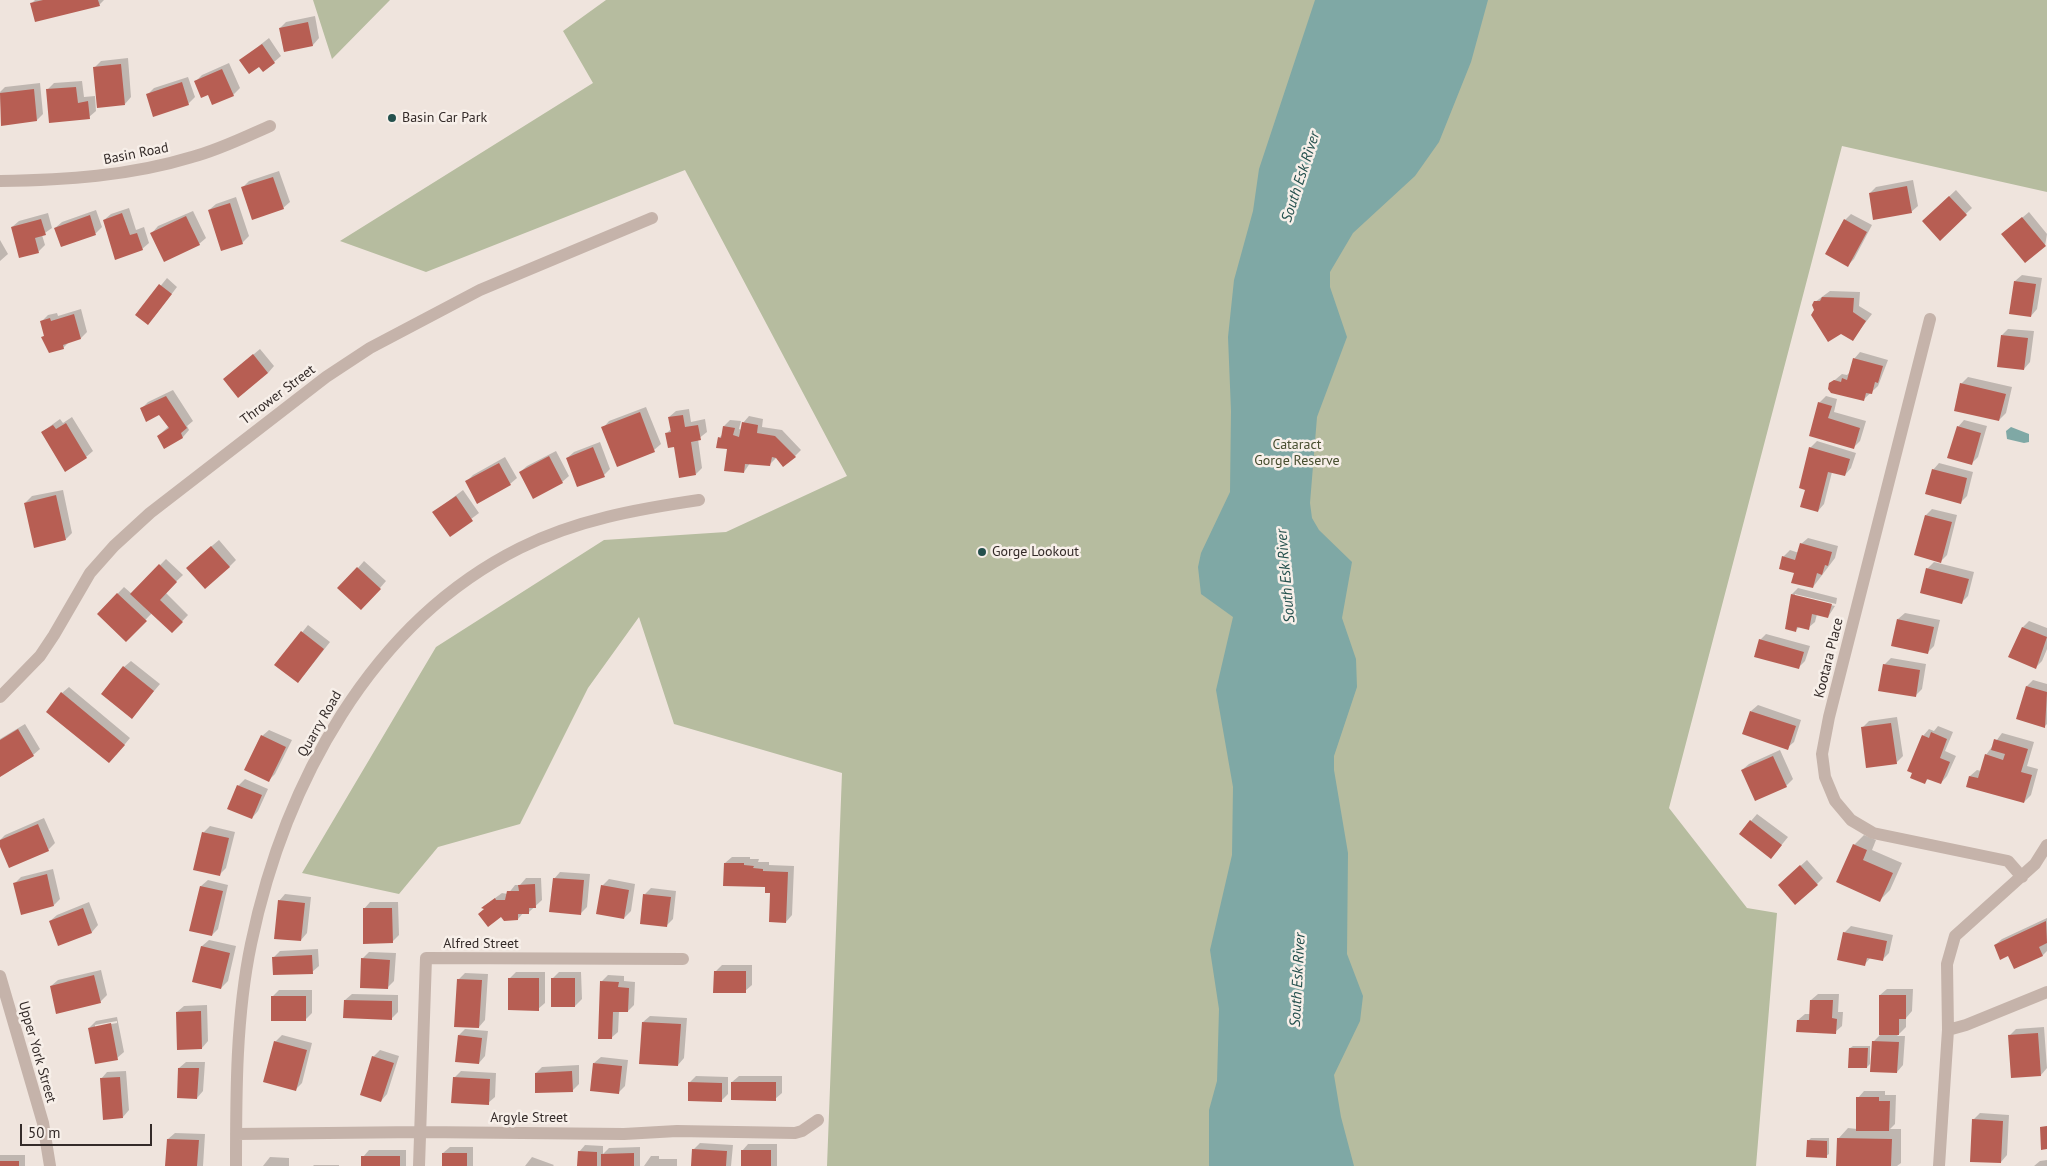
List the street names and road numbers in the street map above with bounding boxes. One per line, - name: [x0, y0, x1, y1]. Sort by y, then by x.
- street label: Basin Road: [102, 139, 170, 169]
- street label: Thrower Street: [237, 361, 319, 429]
- street label: Kootara Place: [1811, 616, 1847, 700]
- street label: Quarry Road: [294, 688, 346, 760]
- street label: Alfred Street: [443, 936, 519, 952]
- street label: Upper York Street: [14, 999, 60, 1105]
- street label: Argyle Street: [490, 1110, 568, 1126]

